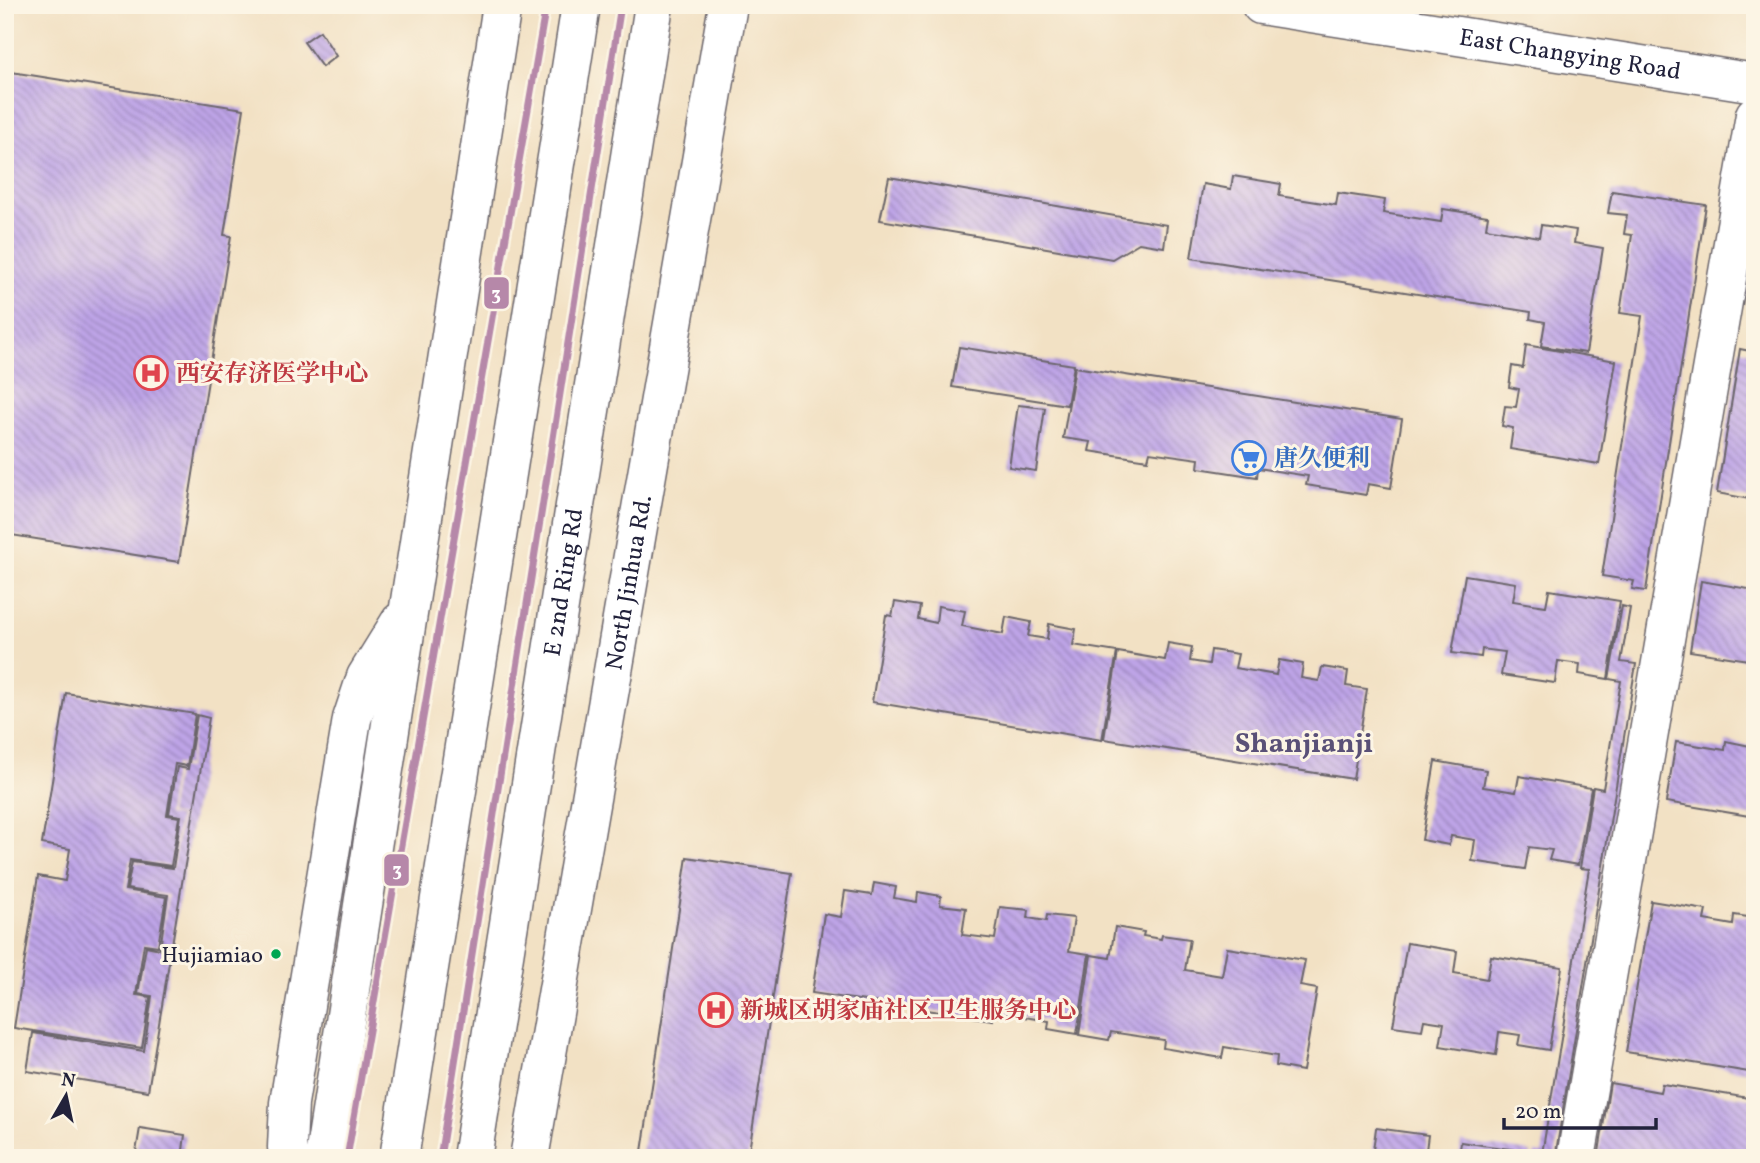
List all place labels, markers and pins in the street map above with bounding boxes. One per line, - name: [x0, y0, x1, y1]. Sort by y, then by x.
- hospital icon: 西安存济医学中心: [132, 354, 170, 392]
- place label: 西安存济医学中心: [176, 358, 368, 392]
- supermarket icon: 唐久便利: [1230, 439, 1268, 477]
- place label: 唐久便利: [1274, 443, 1370, 477]
- place label: Hujiamiao: [161, 941, 263, 972]
- marker: Hujiamiao: [269, 947, 283, 961]
- hospital icon: 新城区胡家庙社区卫生服务中心: [697, 991, 735, 1029]
- place label: 新城区胡家庙社区卫生服务中心: [740, 995, 1076, 1029]

